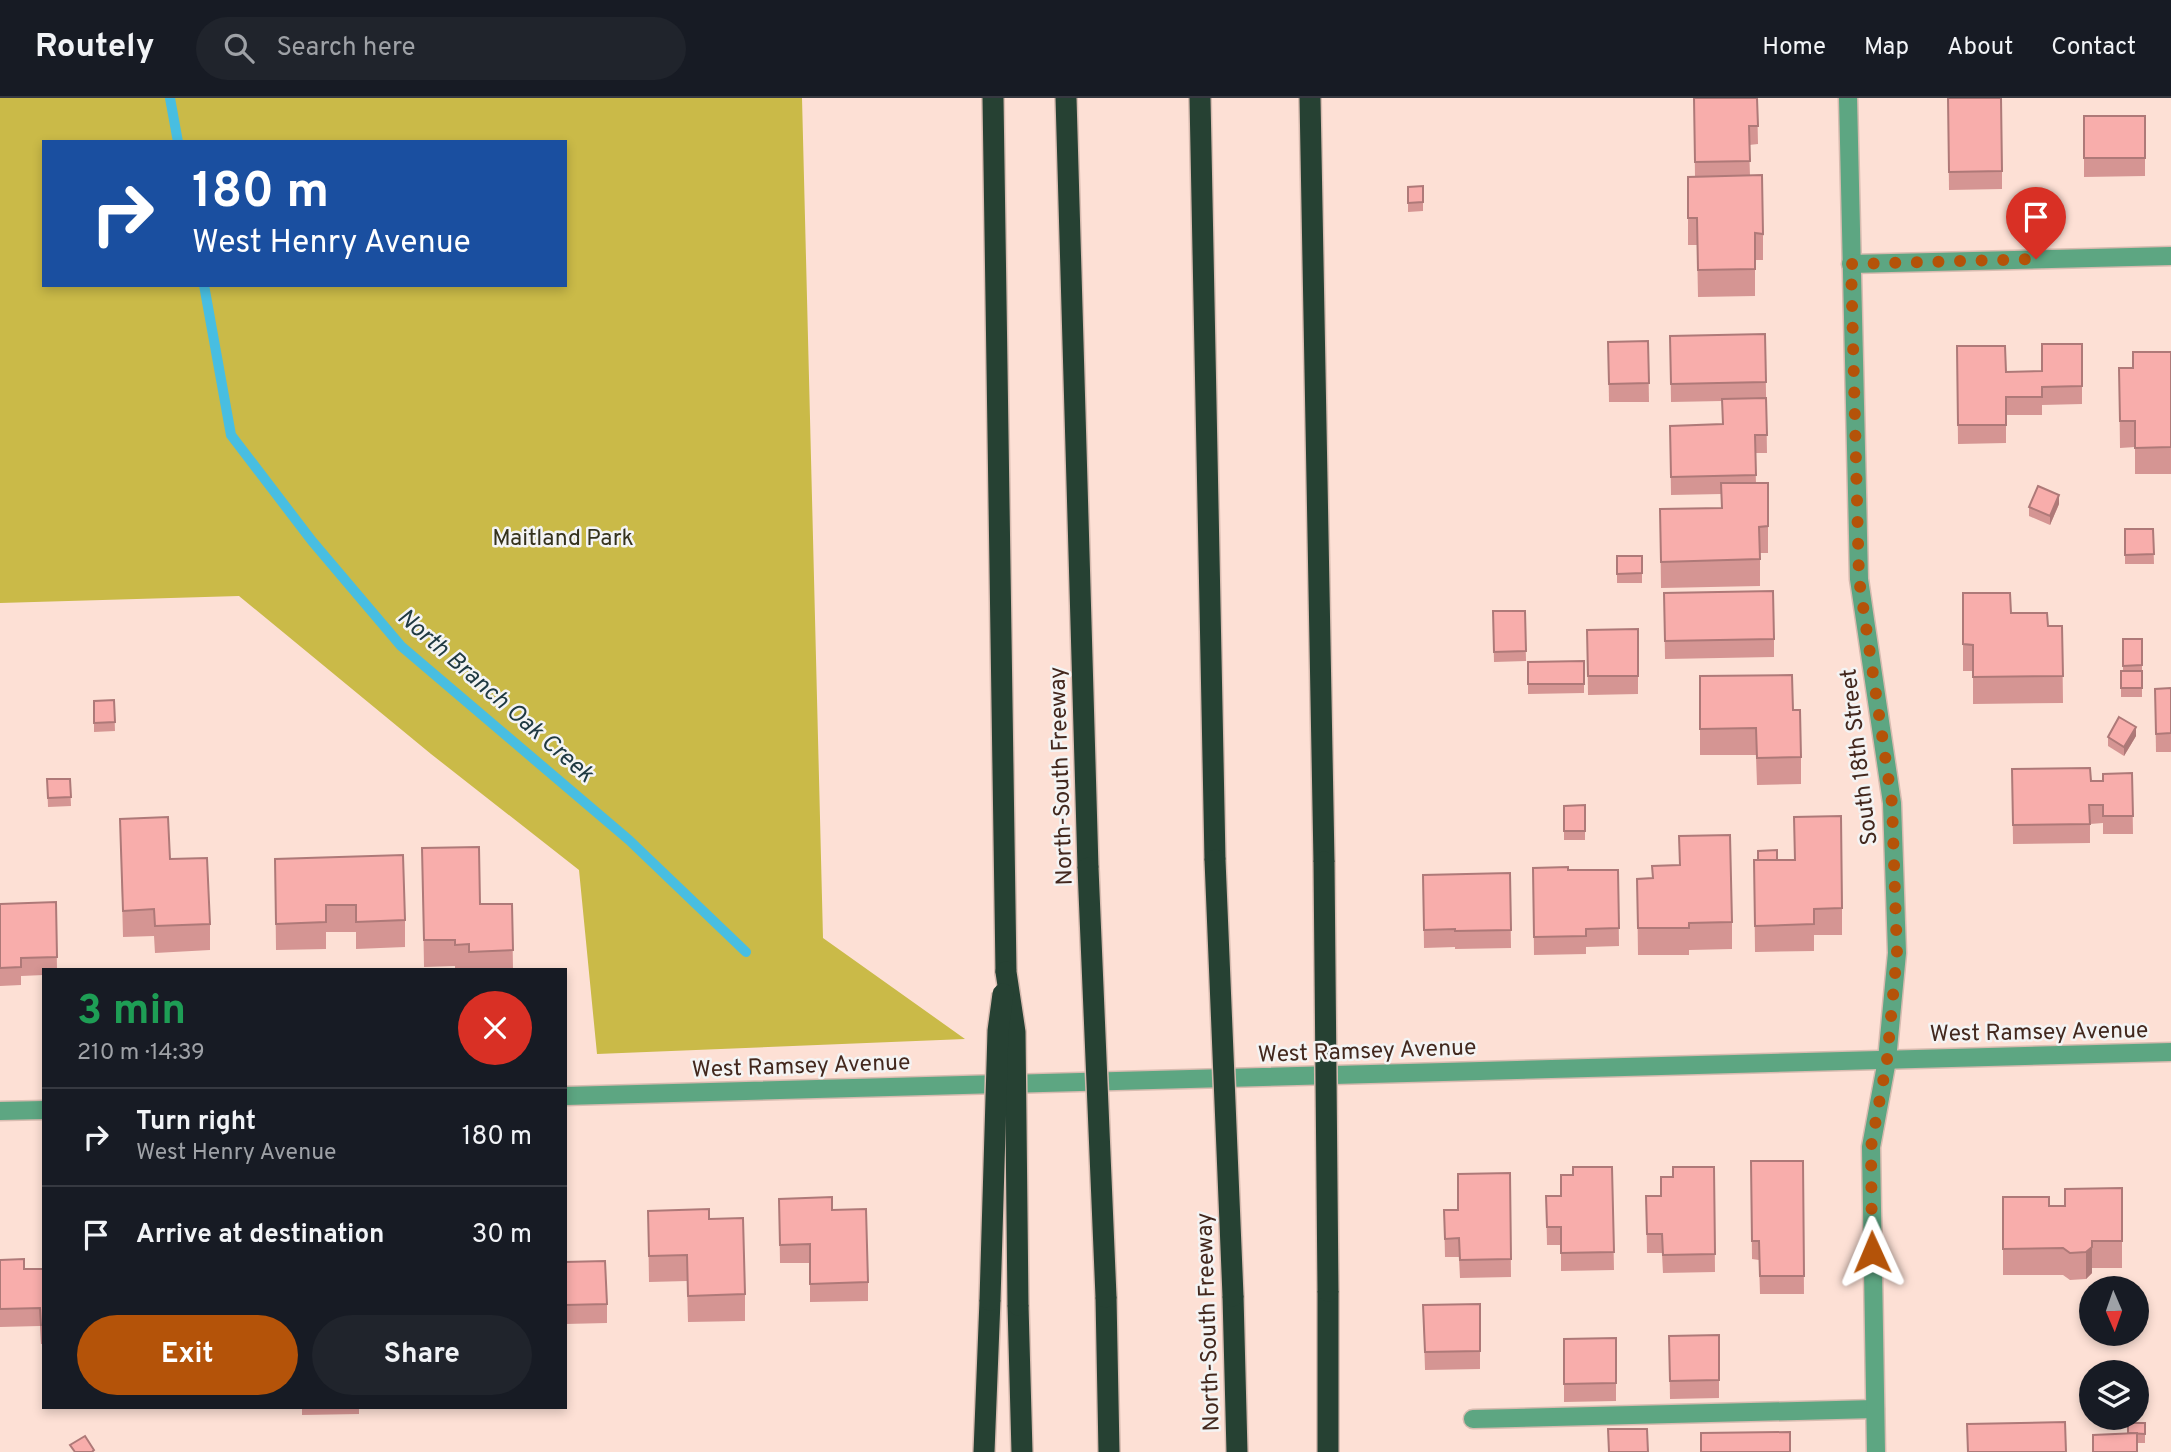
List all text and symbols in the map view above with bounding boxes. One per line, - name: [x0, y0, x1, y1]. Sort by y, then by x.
- search box: [196, 17, 686, 80]
- text: Routely: [35, 27, 154, 69]
- icon: search: [220, 29, 258, 67]
- text: Search here: [276, 32, 415, 65]
- text: Home: [1762, 33, 1826, 63]
- text: Map: [1864, 33, 1909, 63]
- text: About: [1947, 33, 2013, 63]
- text: Contact: [2051, 33, 2136, 63]
- text: 180 m: [192, 163, 329, 225]
- icon: right: [77, 168, 168, 259]
- pin: [2006, 187, 2066, 259]
- icon: arrive: [2017, 198, 2055, 236]
- text: West Henry Avenue: [192, 224, 471, 264]
- park label: Maitland Park: [492, 525, 634, 554]
- water label: North Branch Oak Creek: [390, 603, 600, 791]
- street label: North-South Freeway: [1044, 666, 1081, 886]
- street label: South 18th Street: [1835, 667, 1886, 847]
- text: 3 min: [77, 986, 186, 1039]
- button: close: [458, 991, 532, 1065]
- street label: West Ramsey Avenue: [1929, 1017, 2149, 1050]
- street label: West Ramsey Avenue: [1257, 1034, 1477, 1071]
- text: 210 m · 14:39: [77, 1039, 205, 1068]
- street label: West Ramsey Avenue: [691, 1049, 911, 1086]
- text: Turn right: [136, 1106, 256, 1139]
- icon: right: [77, 1118, 115, 1156]
- text: 180 m: [462, 1121, 532, 1154]
- text: West Henry Avenue: [136, 1139, 336, 1168]
- street label: North-South Freeway: [1191, 1212, 1228, 1432]
- position arrow: [1835, 1215, 1909, 1289]
- icon: arrive: [77, 1216, 115, 1254]
- text: Arrive at destination: [136, 1219, 384, 1252]
- text: 30 m: [472, 1219, 532, 1252]
- north arrow: [2079, 1276, 2149, 1346]
- map controls: [2079, 1276, 2149, 1430]
- button: Exit: [77, 1315, 298, 1395]
- button: Share: [312, 1315, 532, 1395]
- button: layers: [2079, 1360, 2149, 1430]

